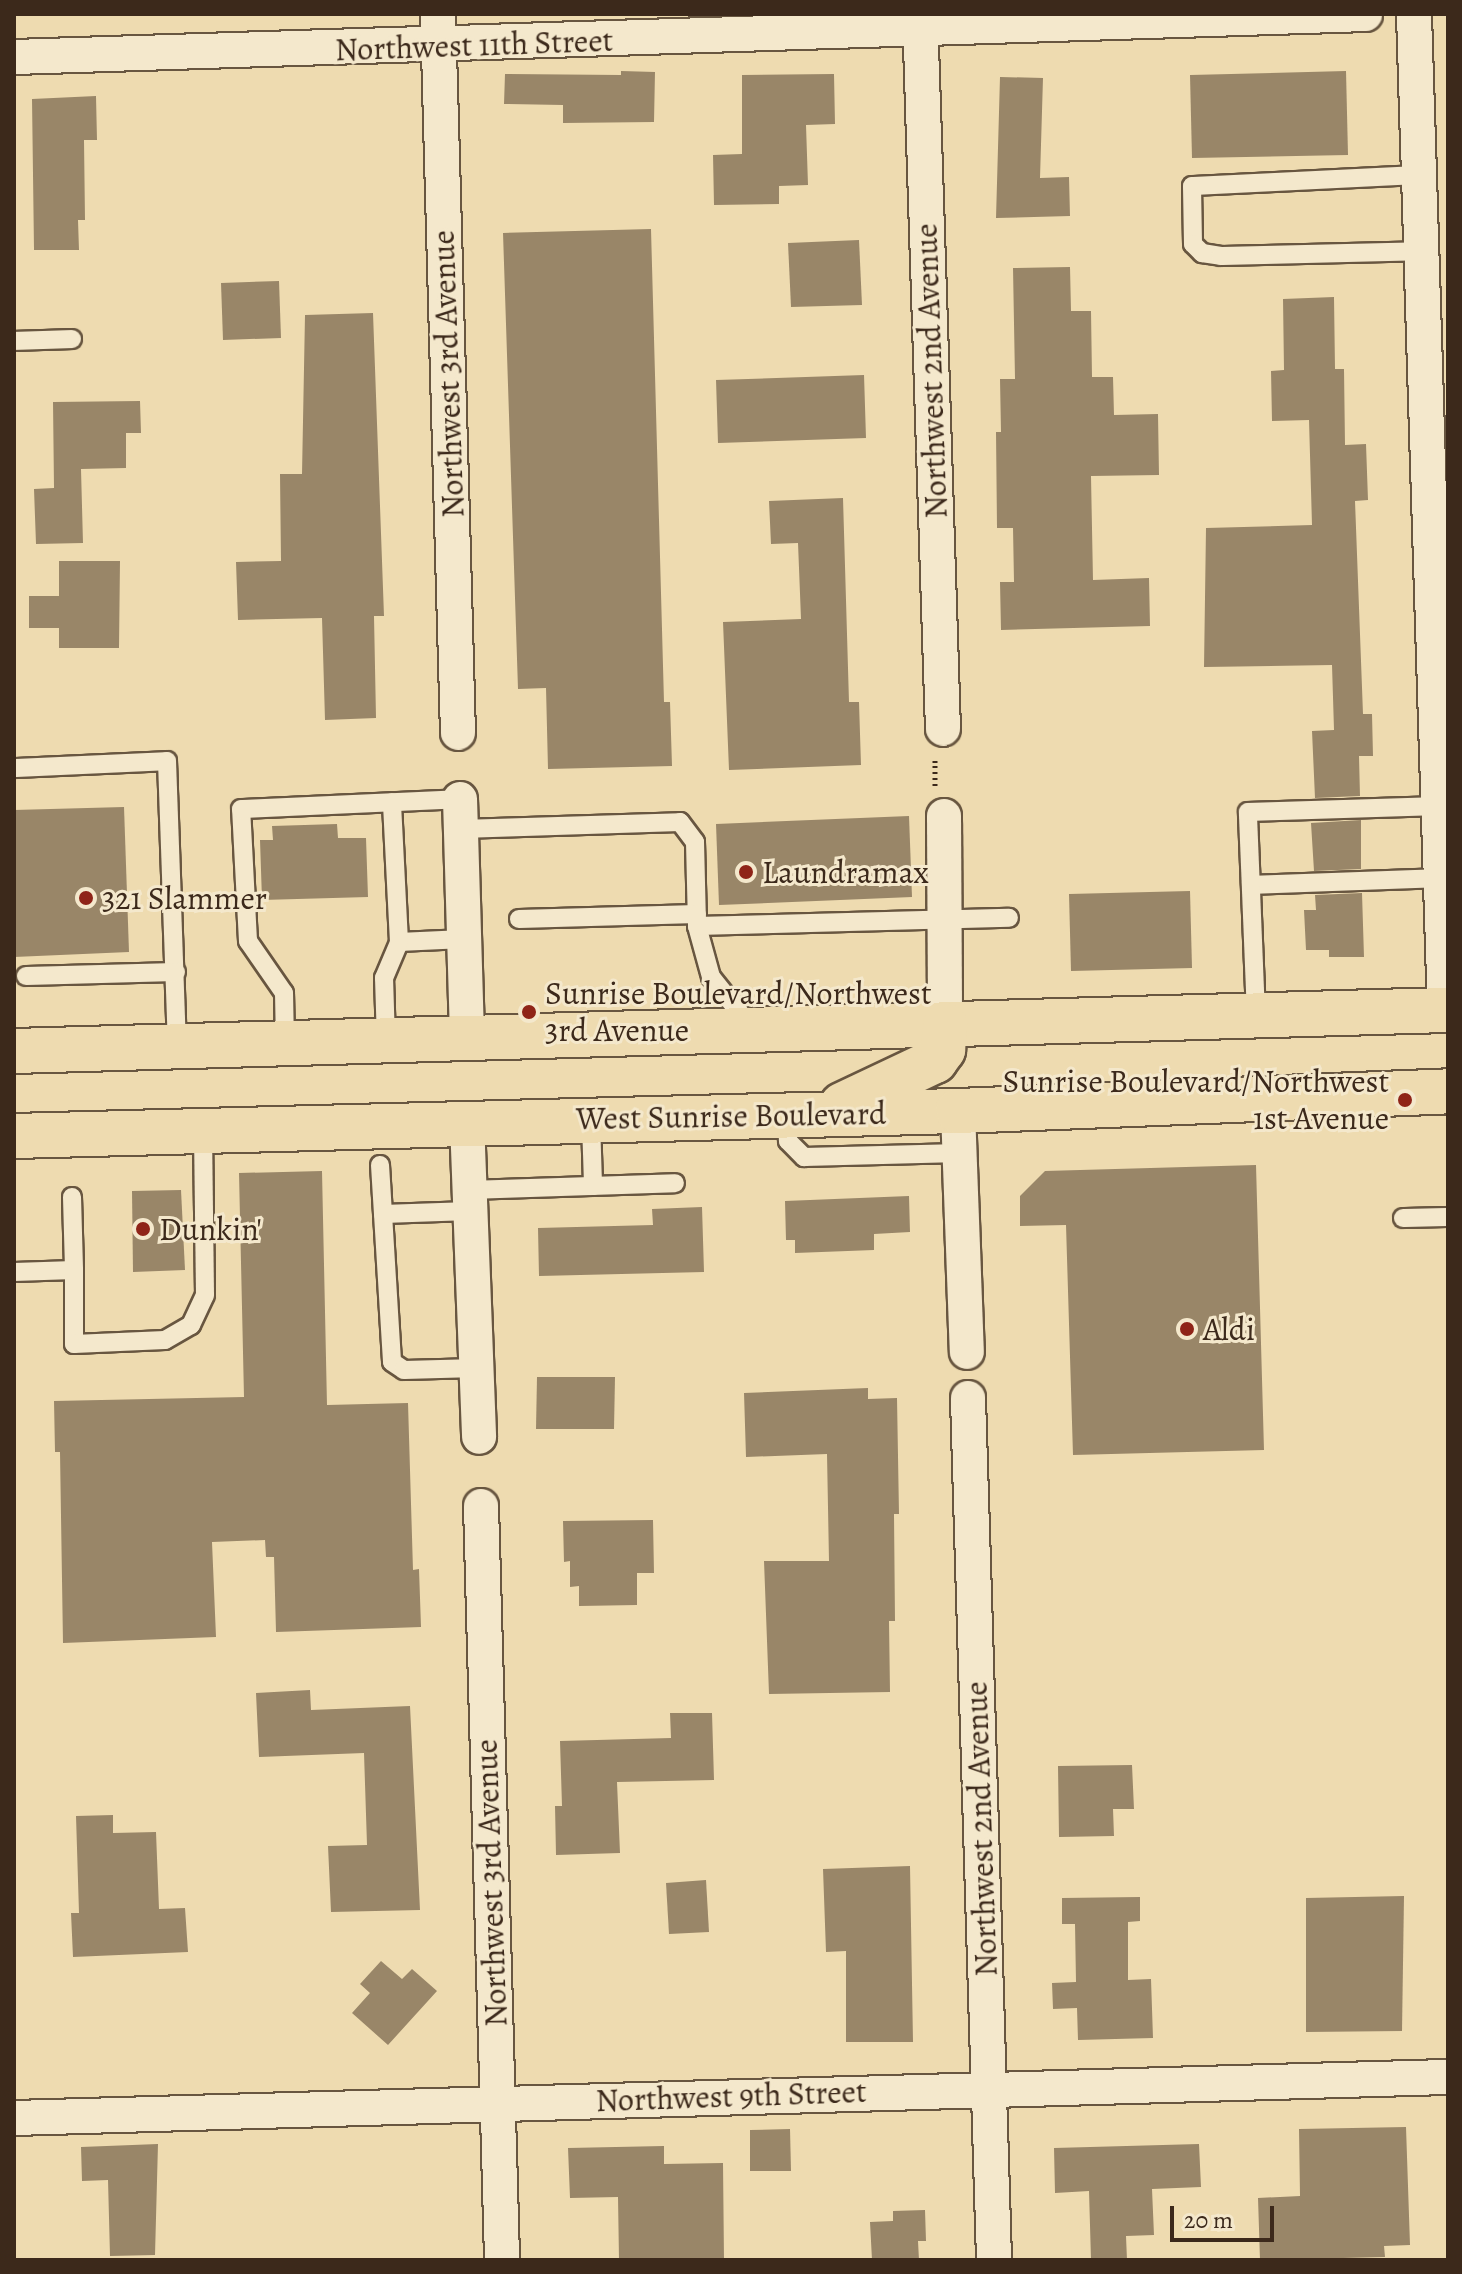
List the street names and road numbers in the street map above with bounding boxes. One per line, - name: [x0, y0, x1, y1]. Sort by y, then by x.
- street label: Northwest 11th Street: [334, 21, 614, 69]
- street label: Northwest 2nd Avenue: [907, 223, 955, 519]
- street label: Northwest 3rd Avenue: [424, 230, 472, 518]
- street label: West Sunrise Boulevard: [576, 1094, 886, 1138]
- street label: Northwest 2nd Avenue: [957, 1681, 1005, 1977]
- street label: Northwest 3rd Avenue: [467, 1739, 515, 2027]
- street label: Northwest 9th Street: [595, 2072, 867, 2120]

